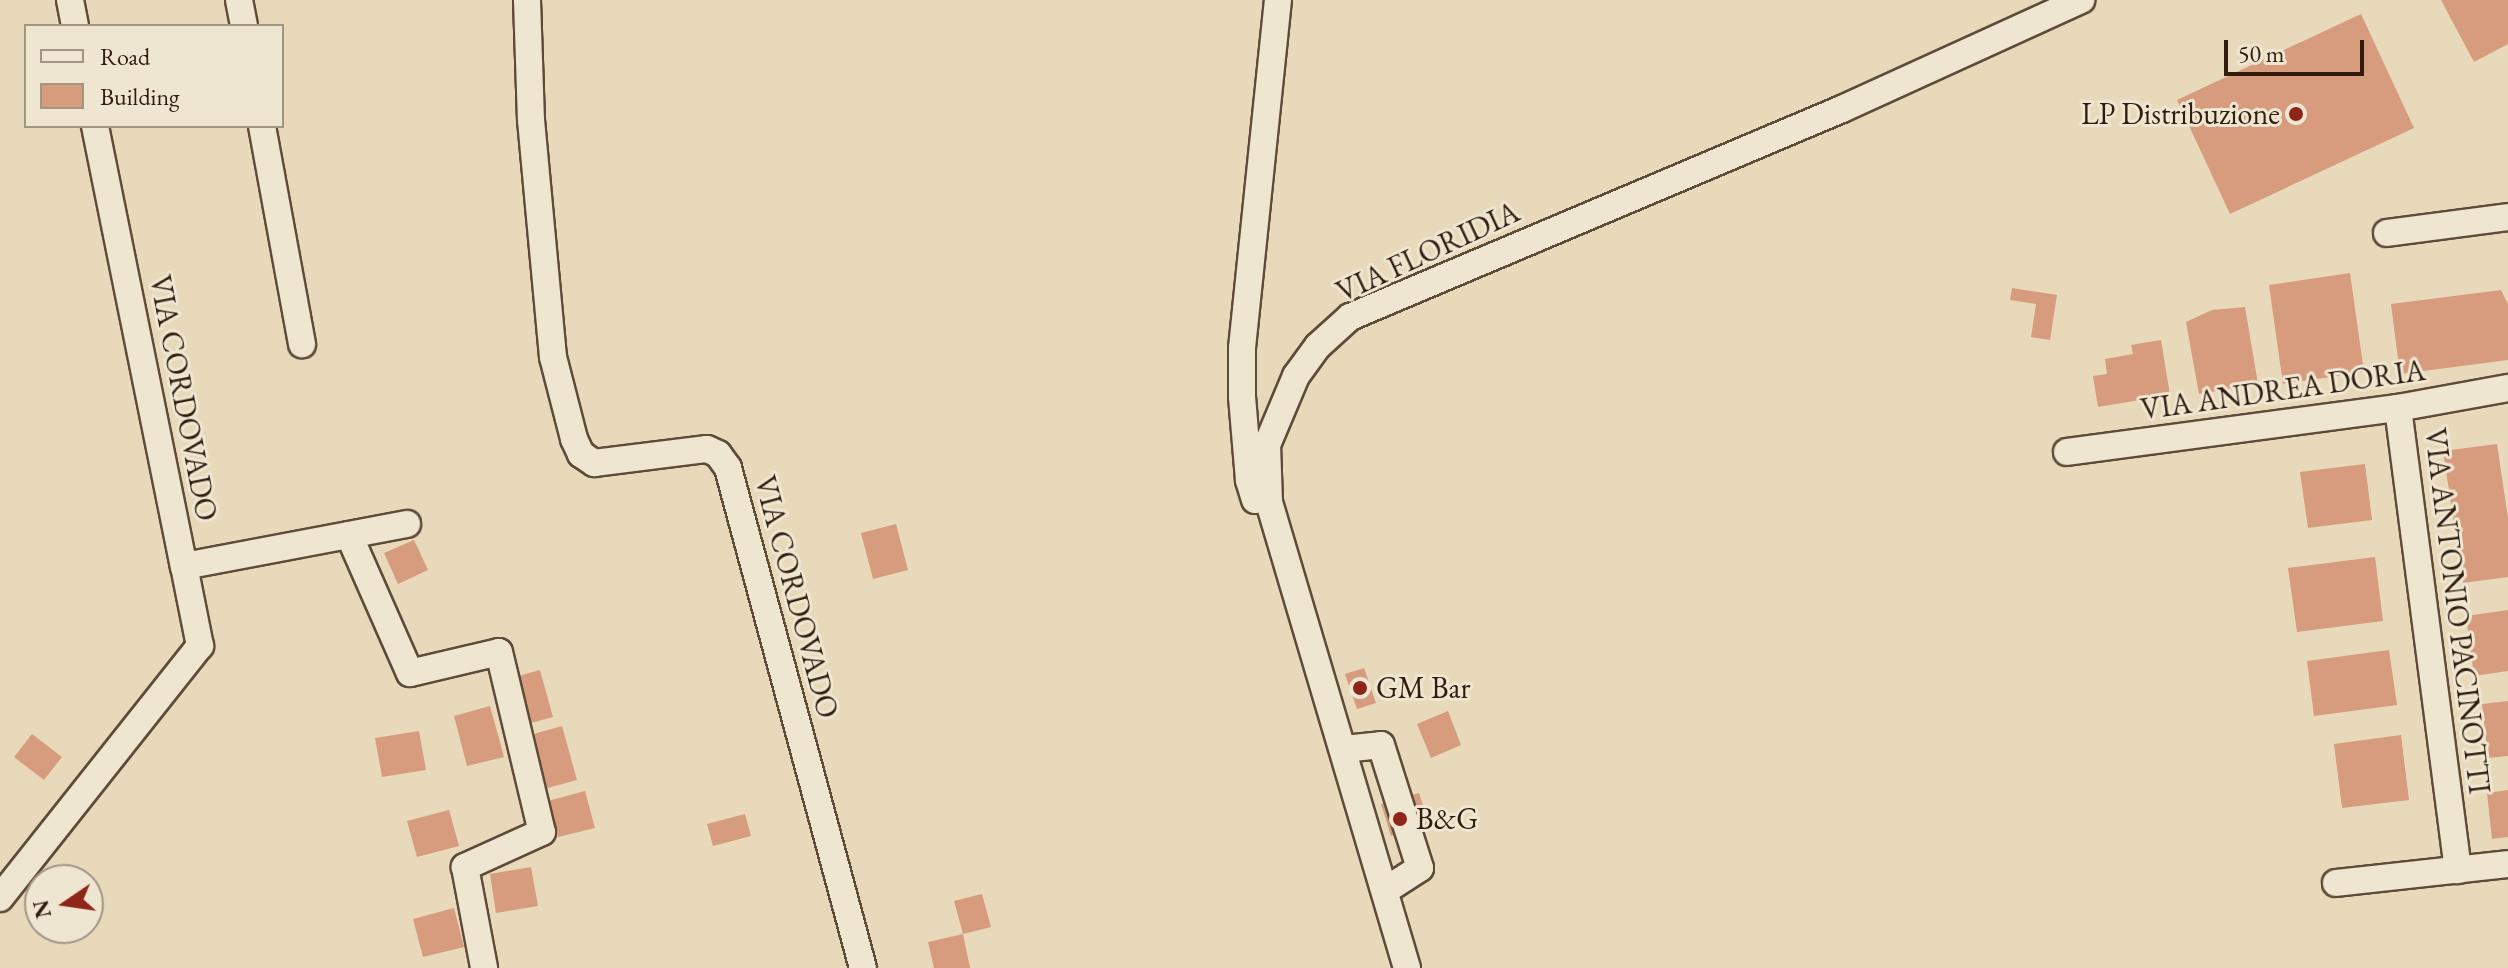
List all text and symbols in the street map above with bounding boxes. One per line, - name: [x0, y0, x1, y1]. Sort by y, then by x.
- legend: [24, 24, 284, 128]
- scale bar: [2228, 24, 2368, 74]
- text: 50 m: [2238, 38, 2285, 69]
- text: Road: [100, 41, 150, 72]
- text: Building: [100, 81, 180, 112]
- place label: LP Distribuzione: [2081, 96, 2280, 132]
- marker: LP Distribuzione: [2287, 105, 2305, 123]
- street label: VIA FLORIDIA: [1331, 194, 1525, 310]
- street label: VIA CORDOVADO: [142, 272, 224, 524]
- street label: VIA ANDREA DORIA: [2138, 352, 2428, 428]
- street label: VIA ANTONIO PACINOTTI: [2417, 426, 2497, 796]
- street label: VIA CORDOVADO: [746, 472, 846, 722]
- place label: GM Bar: [1376, 670, 1470, 706]
- marker: GM Bar: [1351, 679, 1369, 697]
- place label: B&G: [1416, 801, 1478, 837]
- marker: B&G: [1391, 810, 1409, 828]
- north arrow: [24, 864, 104, 944]
- text: N: [26, 897, 58, 921]

